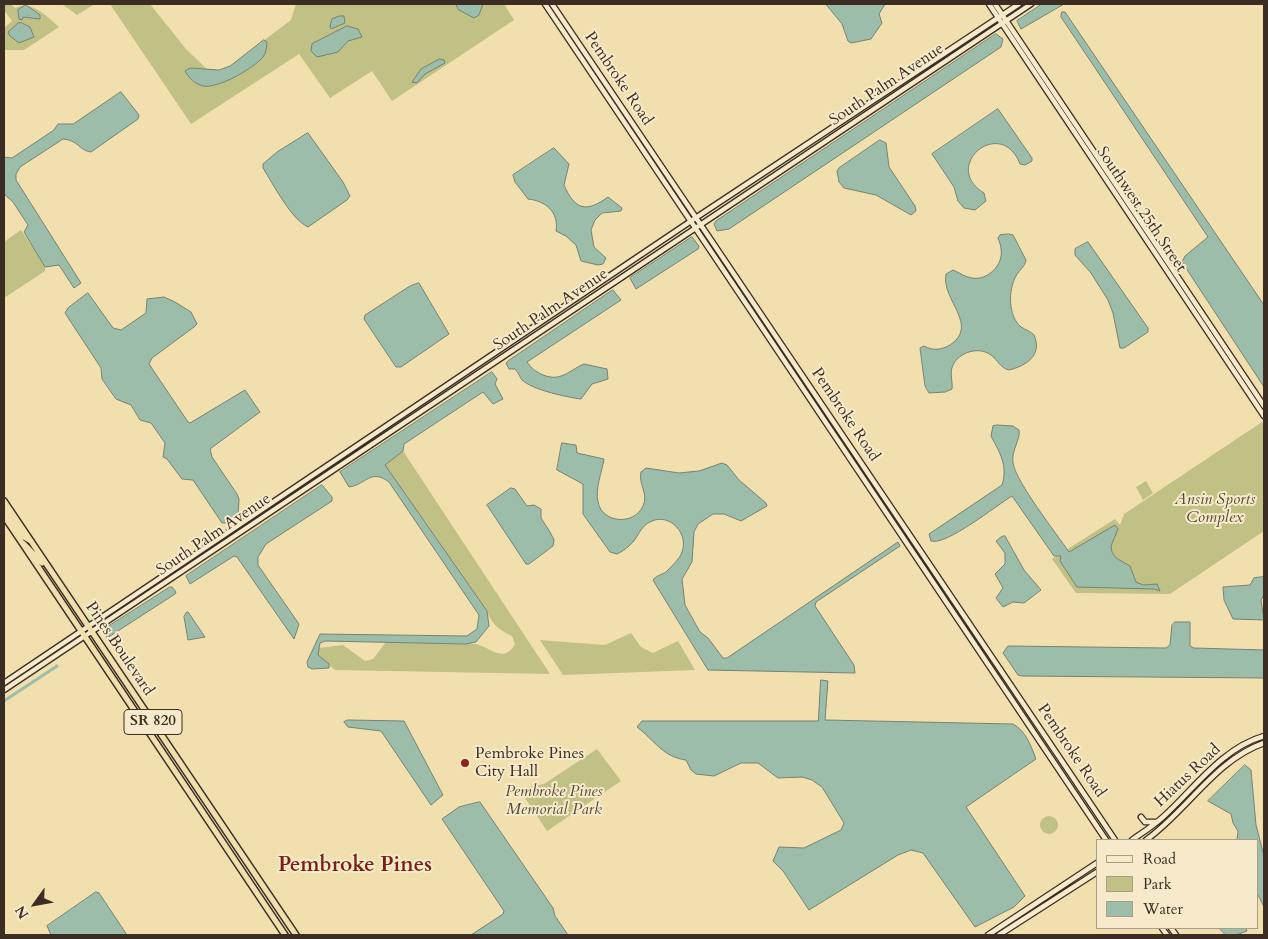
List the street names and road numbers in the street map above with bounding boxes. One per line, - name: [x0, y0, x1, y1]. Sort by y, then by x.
- street label: Pembroke Road: [580, 29, 656, 129]
- street label: South Palm Avenue: [826, 40, 948, 130]
- street label: Southwest 25th Street: [1092, 144, 1190, 276]
- street label: South Palm Avenue: [490, 265, 612, 355]
- street label: Pembroke Road: [807, 365, 883, 465]
- street label: South Palm Avenue: [153, 490, 275, 580]
- street label: Pines Boulevard: [81, 598, 157, 700]
- street label: Pembroke Road: [1033, 701, 1109, 801]
- road number: SR 820: [124, 710, 182, 734]
- street label: Hiatus Road: [1151, 741, 1225, 811]

